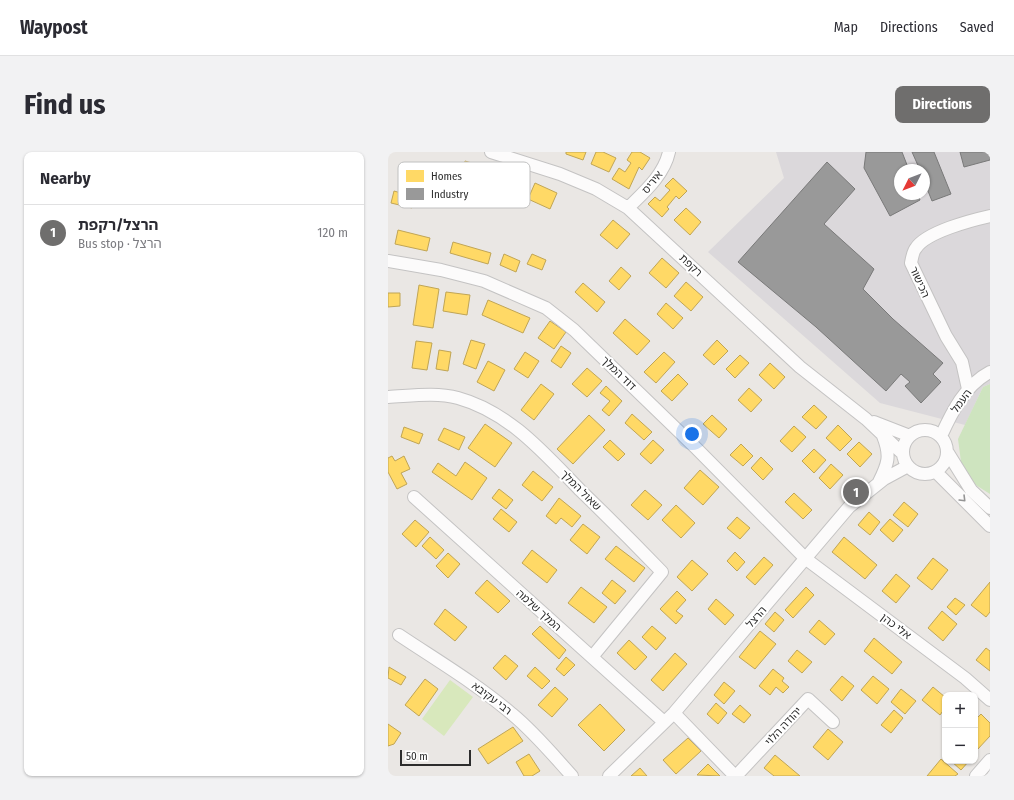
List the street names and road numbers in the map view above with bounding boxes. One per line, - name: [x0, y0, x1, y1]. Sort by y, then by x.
- street label: איריס: [639, 168, 666, 196]
- street label: רקפת: [676, 251, 705, 279]
- street label: הכישור: [907, 265, 932, 300]
- street label: דוד המלך: [599, 354, 639, 393]
- street label: העמל: [948, 387, 974, 416]
- street label: שאול המלך: [558, 467, 604, 513]
- street label: המלך שלמה: [513, 587, 564, 634]
- street label: הרצל: [743, 604, 769, 631]
- street label: אלי כהן: [878, 611, 913, 642]
- street label: רבי עקיבא: [469, 679, 514, 718]
- street label: יהודה הלוי: [762, 704, 804, 748]

